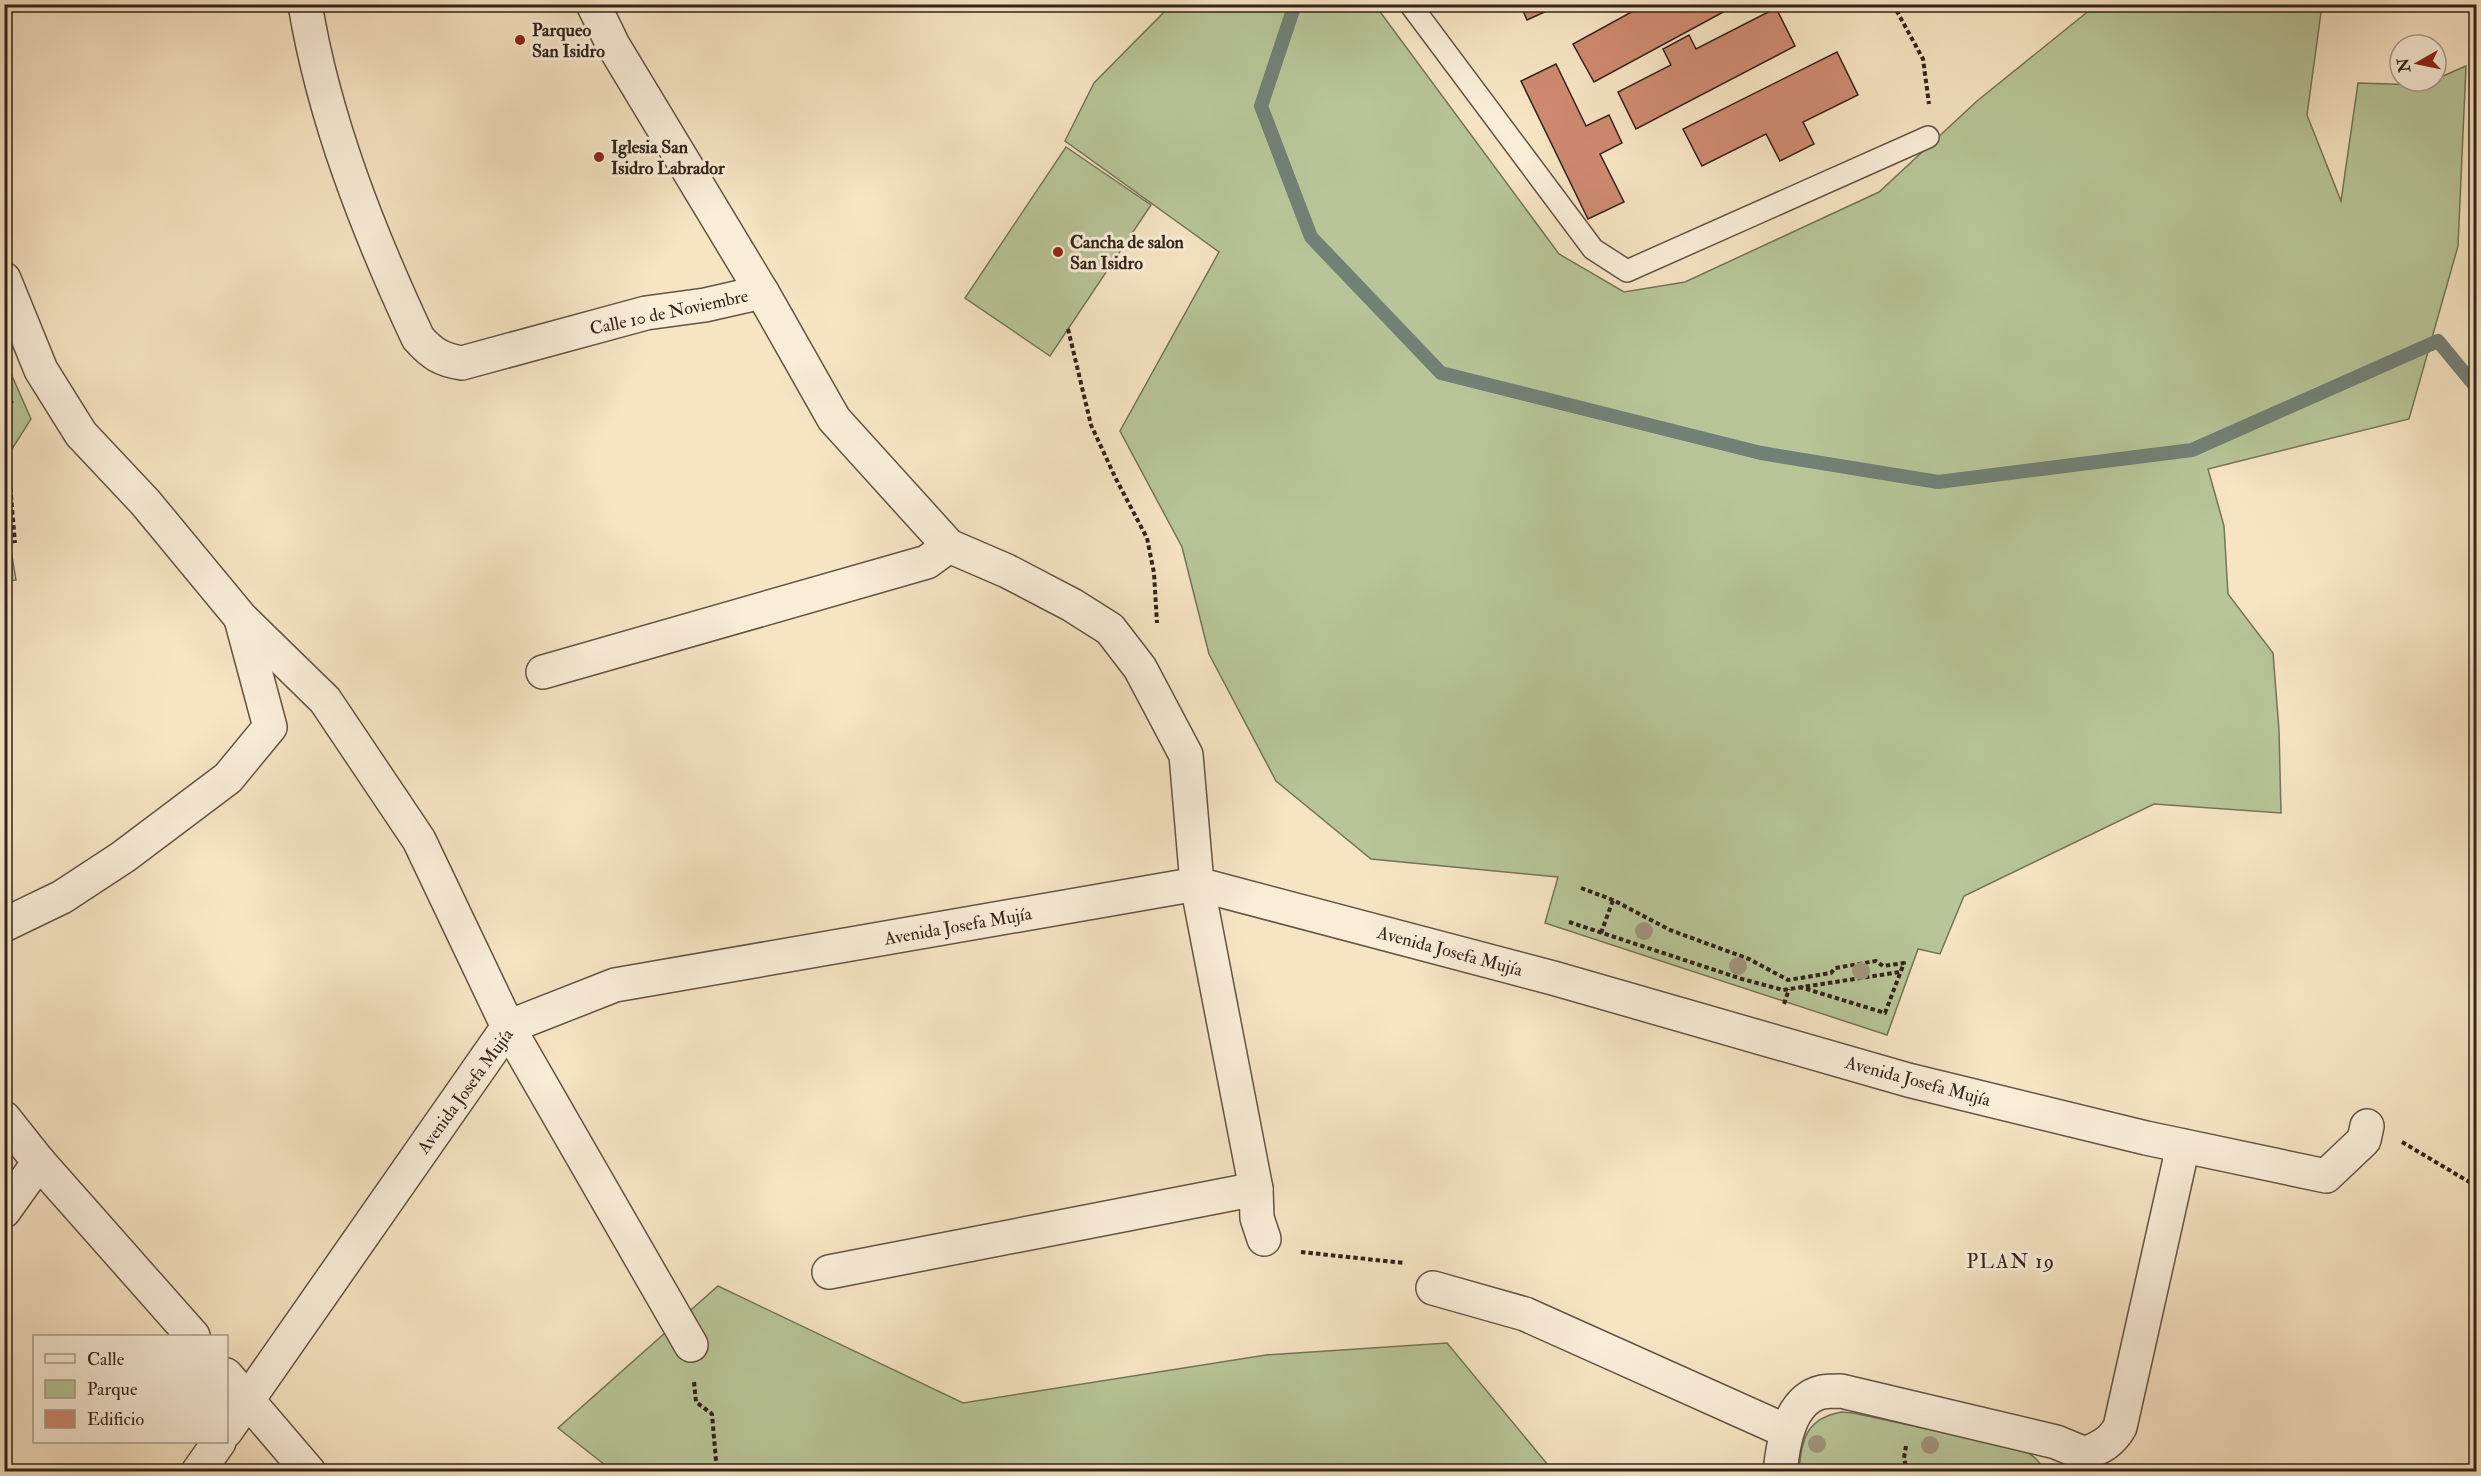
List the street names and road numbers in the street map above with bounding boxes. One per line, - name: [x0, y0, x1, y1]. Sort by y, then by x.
- street label: Calle 10 de Noviembre: [588, 284, 751, 341]
- street label: Avenida Josefa Mujía: [882, 902, 1034, 951]
- street label: Avenida Josefa Mujía: [1374, 921, 1526, 982]
- street label: Avenida Josefa Mujía: [412, 1024, 519, 1159]
- street label: Avenida Josefa Mujía: [1842, 1051, 1994, 1112]

